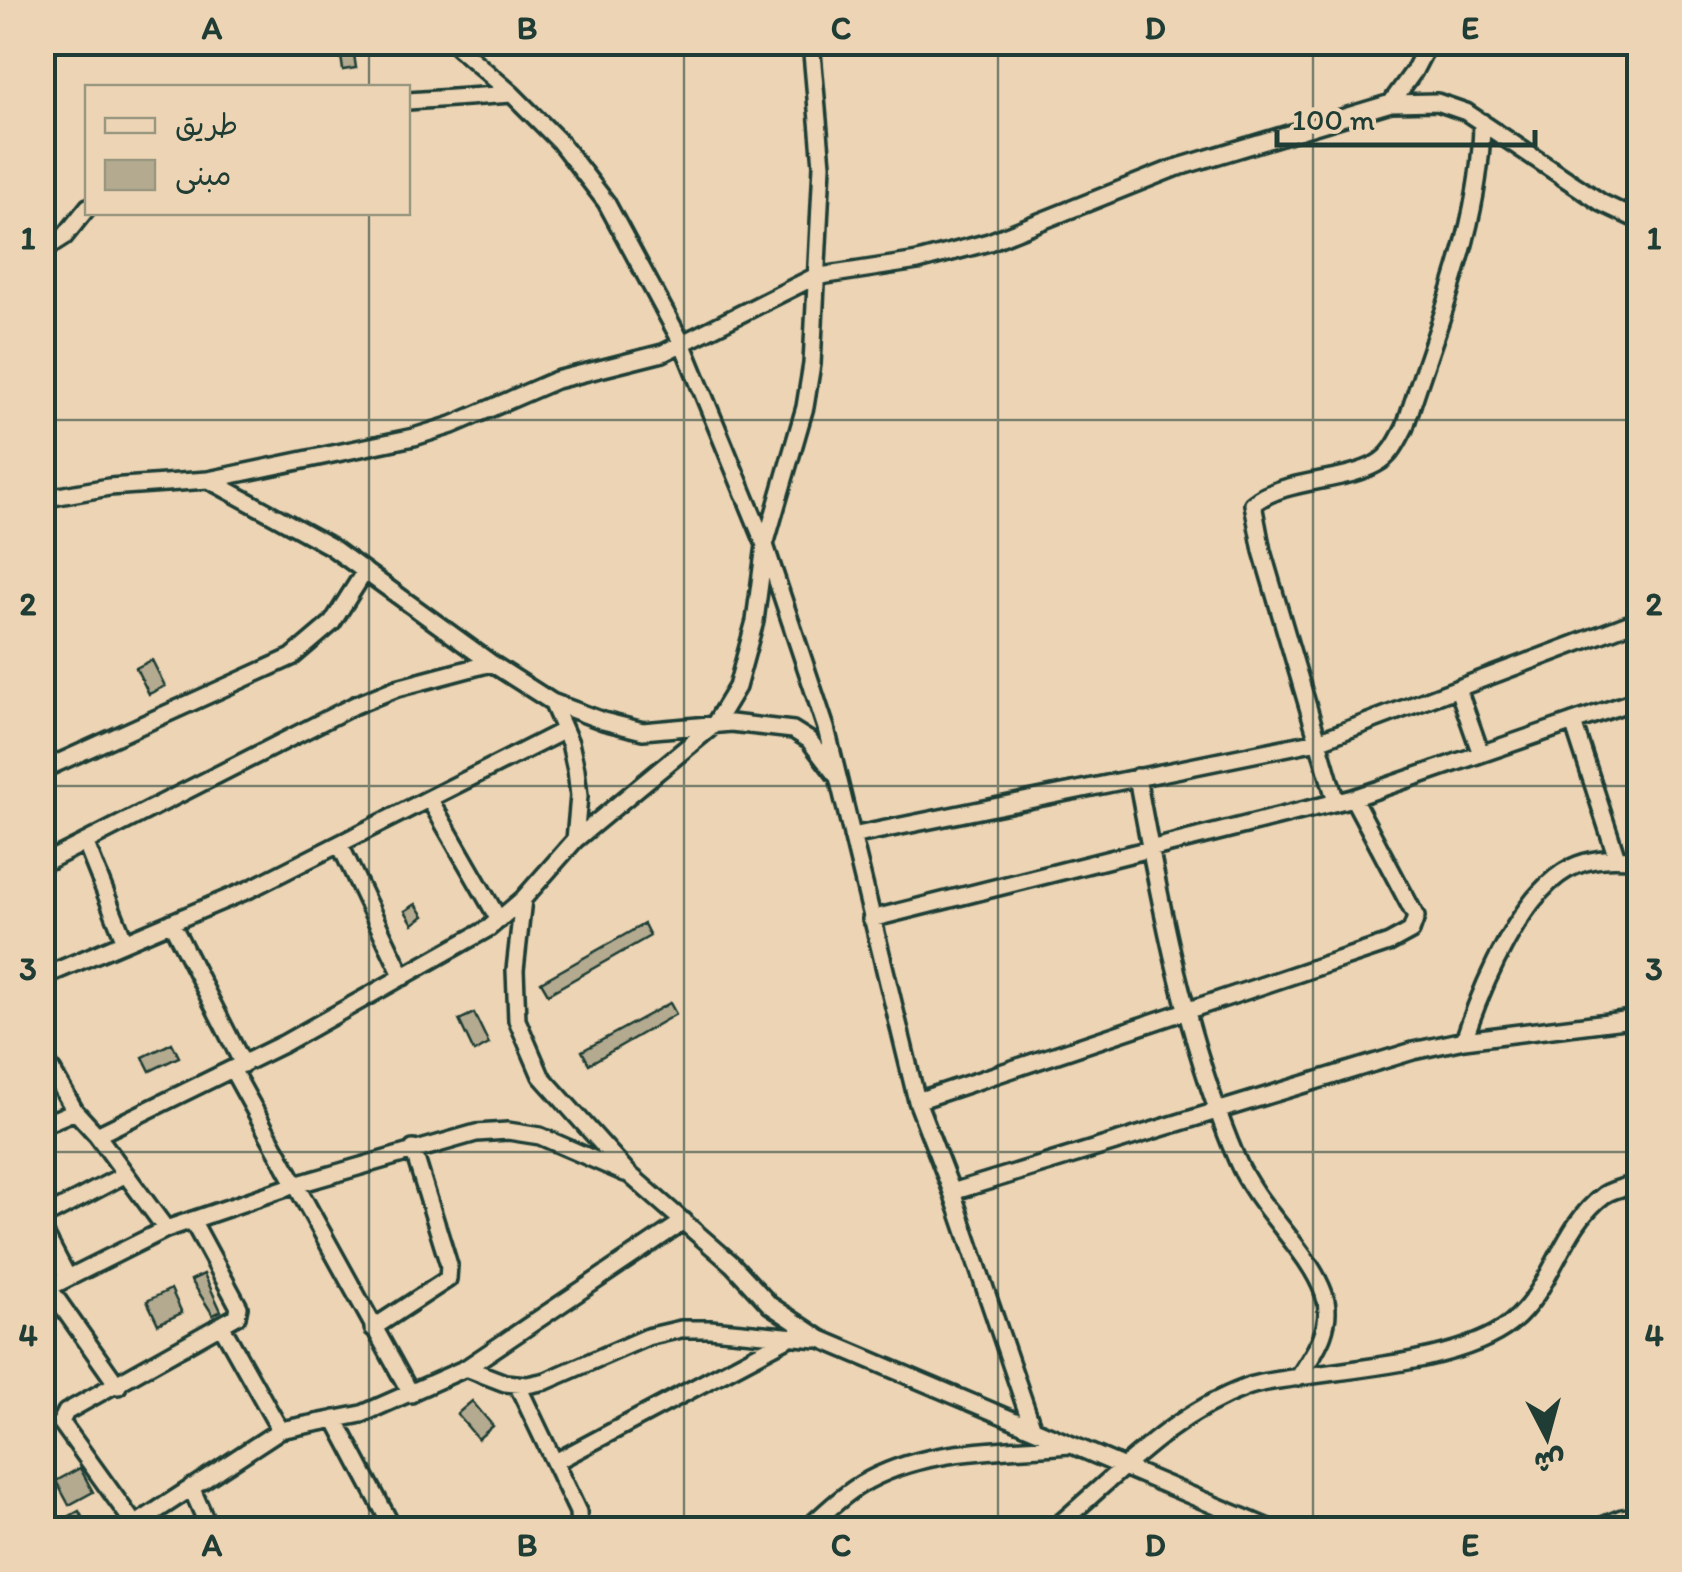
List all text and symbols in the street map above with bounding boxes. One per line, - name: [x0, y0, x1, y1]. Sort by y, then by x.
- text: A: [201, 9, 223, 47]
- text: B: [517, 9, 537, 47]
- text: C: [831, 9, 851, 47]
- text: D: [1144, 9, 1166, 47]
- text: E: [1461, 9, 1479, 47]
- legend: [85, 85, 410, 215]
- scale bar: [1277, 85, 1534, 147]
- text: 100 m: [1292, 101, 1375, 138]
- text: طريق: [175, 106, 238, 143]
- text: مبنى: [175, 156, 231, 194]
- text: 1: [21, 219, 36, 257]
- text: 1: [1647, 219, 1662, 257]
- text: 2: [20, 585, 37, 623]
- text: 2: [1646, 585, 1663, 623]
- text: 3: [19, 950, 37, 988]
- text: 3: [1645, 950, 1663, 988]
- text: 4: [18, 1316, 38, 1354]
- text: 4: [1644, 1316, 1664, 1354]
- north arrow: [1497, 1387, 1597, 1487]
- text: ش: [1533, 1443, 1567, 1480]
- text: A: [201, 1526, 223, 1564]
- text: B: [517, 1526, 537, 1564]
- text: C: [831, 1526, 851, 1564]
- text: D: [1144, 1526, 1166, 1564]
- text: E: [1461, 1526, 1479, 1564]

